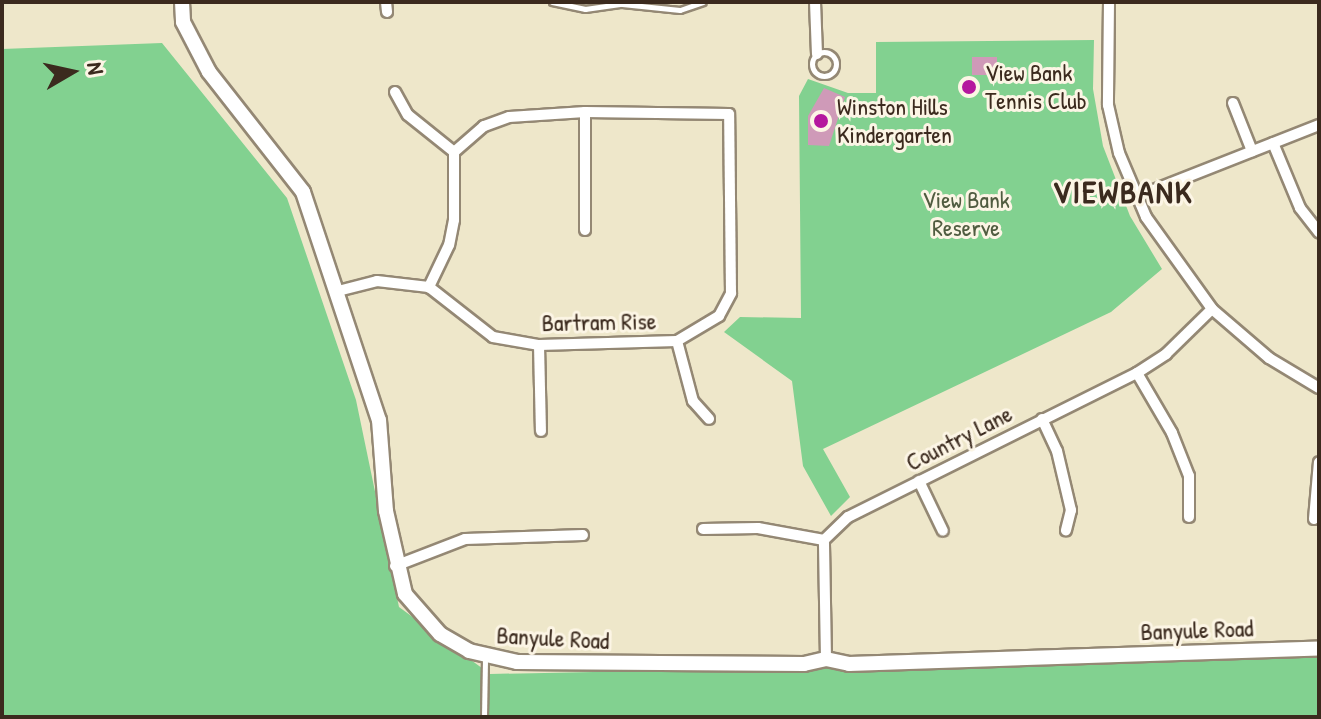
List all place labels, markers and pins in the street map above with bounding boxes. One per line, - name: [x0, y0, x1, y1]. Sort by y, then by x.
- place label: View Bank Tennis Club: [985, 59, 1087, 115]
- marker: View Bank Tennis Club: [960, 78, 978, 96]
- place label: Winston Hills Kindergarten: [837, 93, 952, 149]
- marker: Winston Hills Kindergarten: [812, 112, 830, 130]

